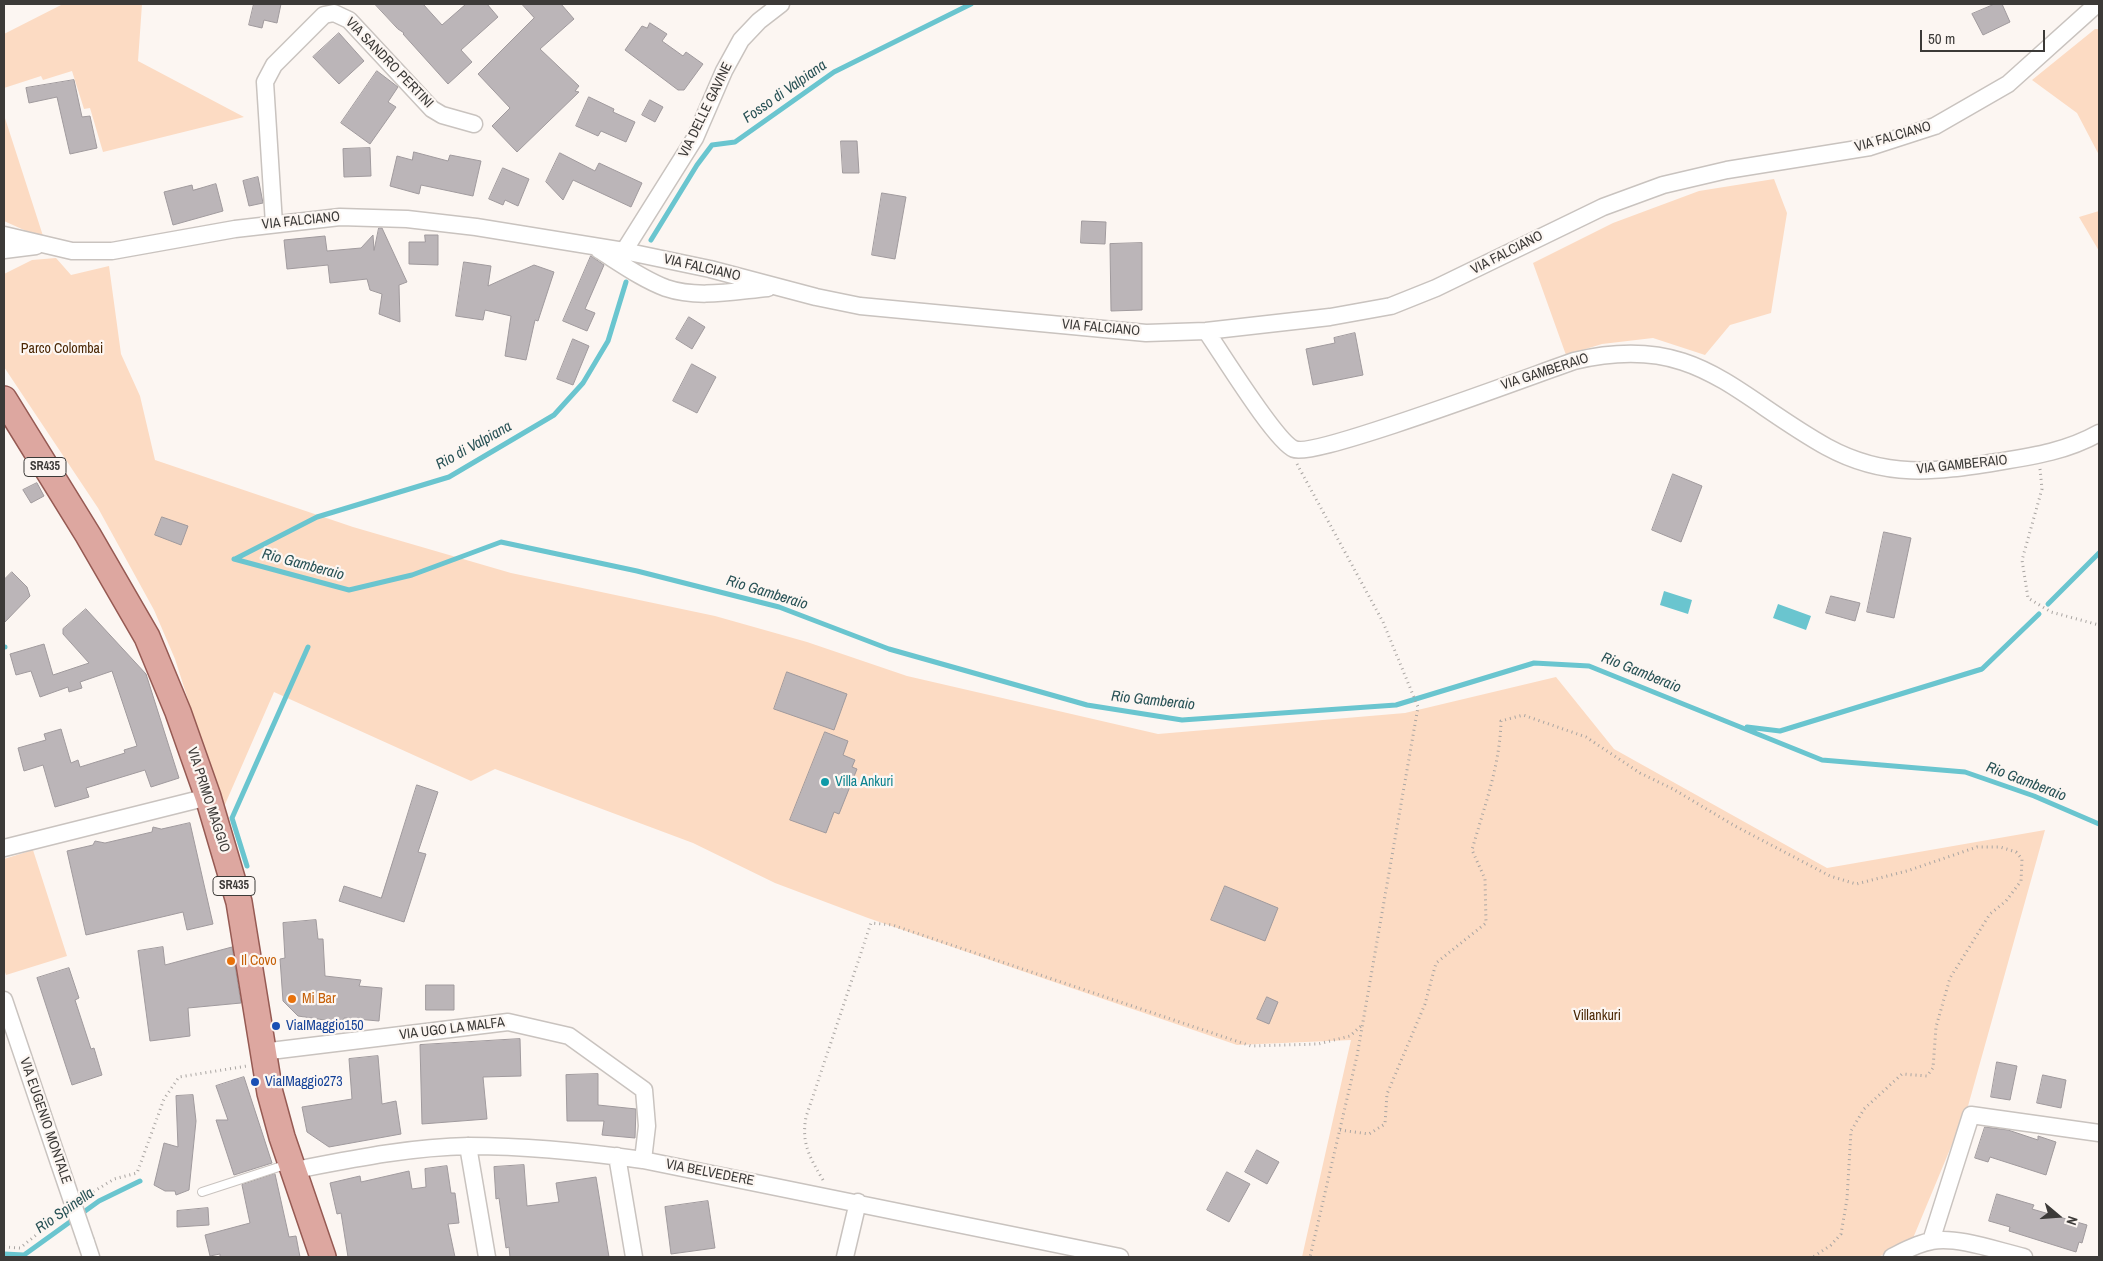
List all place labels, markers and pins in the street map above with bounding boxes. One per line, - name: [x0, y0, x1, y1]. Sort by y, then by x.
- place label: Villa Ankuri: [835, 774, 894, 790]
- marker: Villa Ankuri: [819, 776, 831, 788]
- place label: Il Covo: [241, 953, 277, 969]
- marker: Il Covo: [225, 955, 237, 967]
- place label: Mi Bar: [302, 991, 336, 1007]
- marker: Mi Bar: [286, 993, 298, 1005]
- place label: ViaIMaggio150: [286, 1018, 364, 1034]
- marker: ViaIMaggio150: [270, 1020, 282, 1032]
- place label: ViaIMaggio273: [265, 1074, 343, 1090]
- marker: ViaIMaggio273: [249, 1076, 261, 1088]

